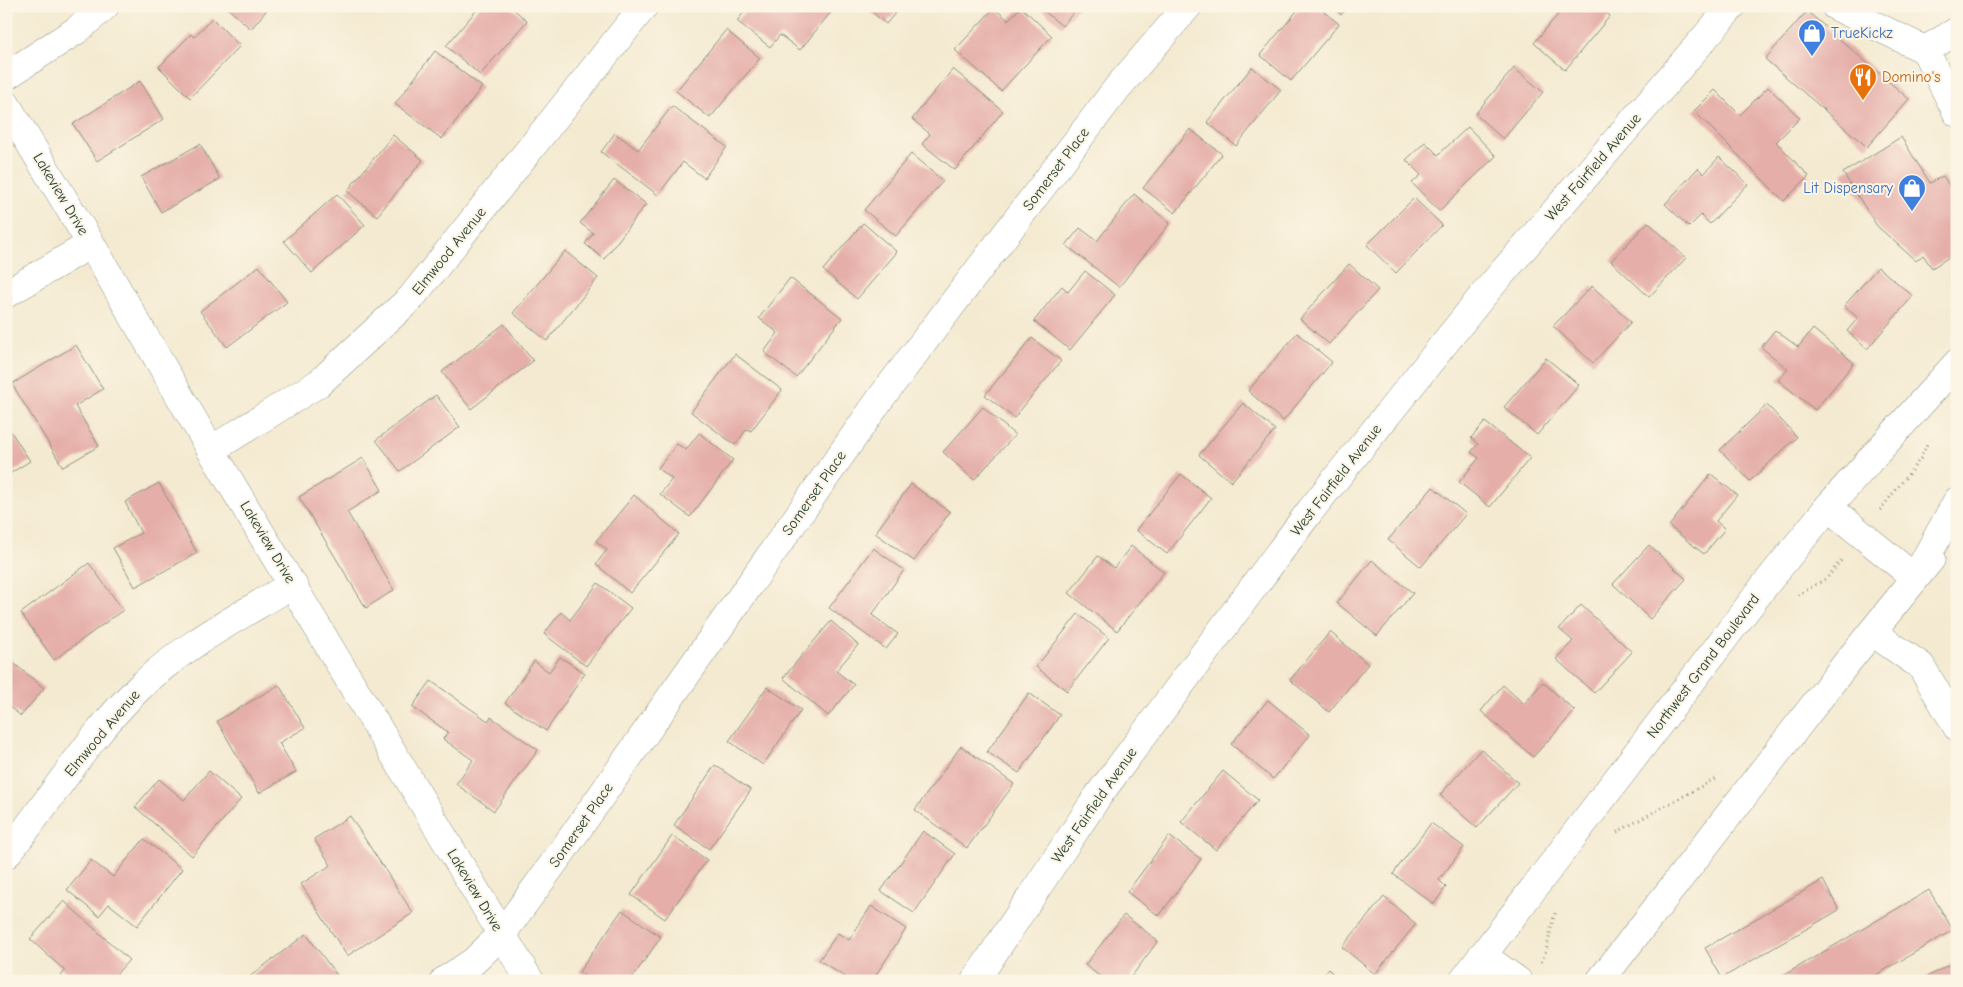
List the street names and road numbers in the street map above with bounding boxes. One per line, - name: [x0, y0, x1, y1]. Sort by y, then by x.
- street label: West Fairfield Avenue: [1541, 109, 1645, 225]
- street label: Somerset Place: [1019, 124, 1093, 214]
- street label: Lakeview Drive: [29, 150, 93, 239]
- street label: Elmwood Avenue: [408, 203, 490, 299]
- street label: West Fairfield Avenue: [1287, 420, 1386, 540]
- street label: Somerset Place: [778, 447, 850, 539]
- street label: Lakeview Drive: [236, 498, 300, 587]
- street label: Northwest Grand Boulevard: [1643, 590, 1763, 742]
- street label: Elmwood Avenue: [60, 686, 144, 780]
- street label: West Fairfield Avenue: [1047, 743, 1141, 866]
- street label: Somerset Place: [545, 779, 617, 871]
- street label: Lakeview Drive: [443, 846, 507, 935]

